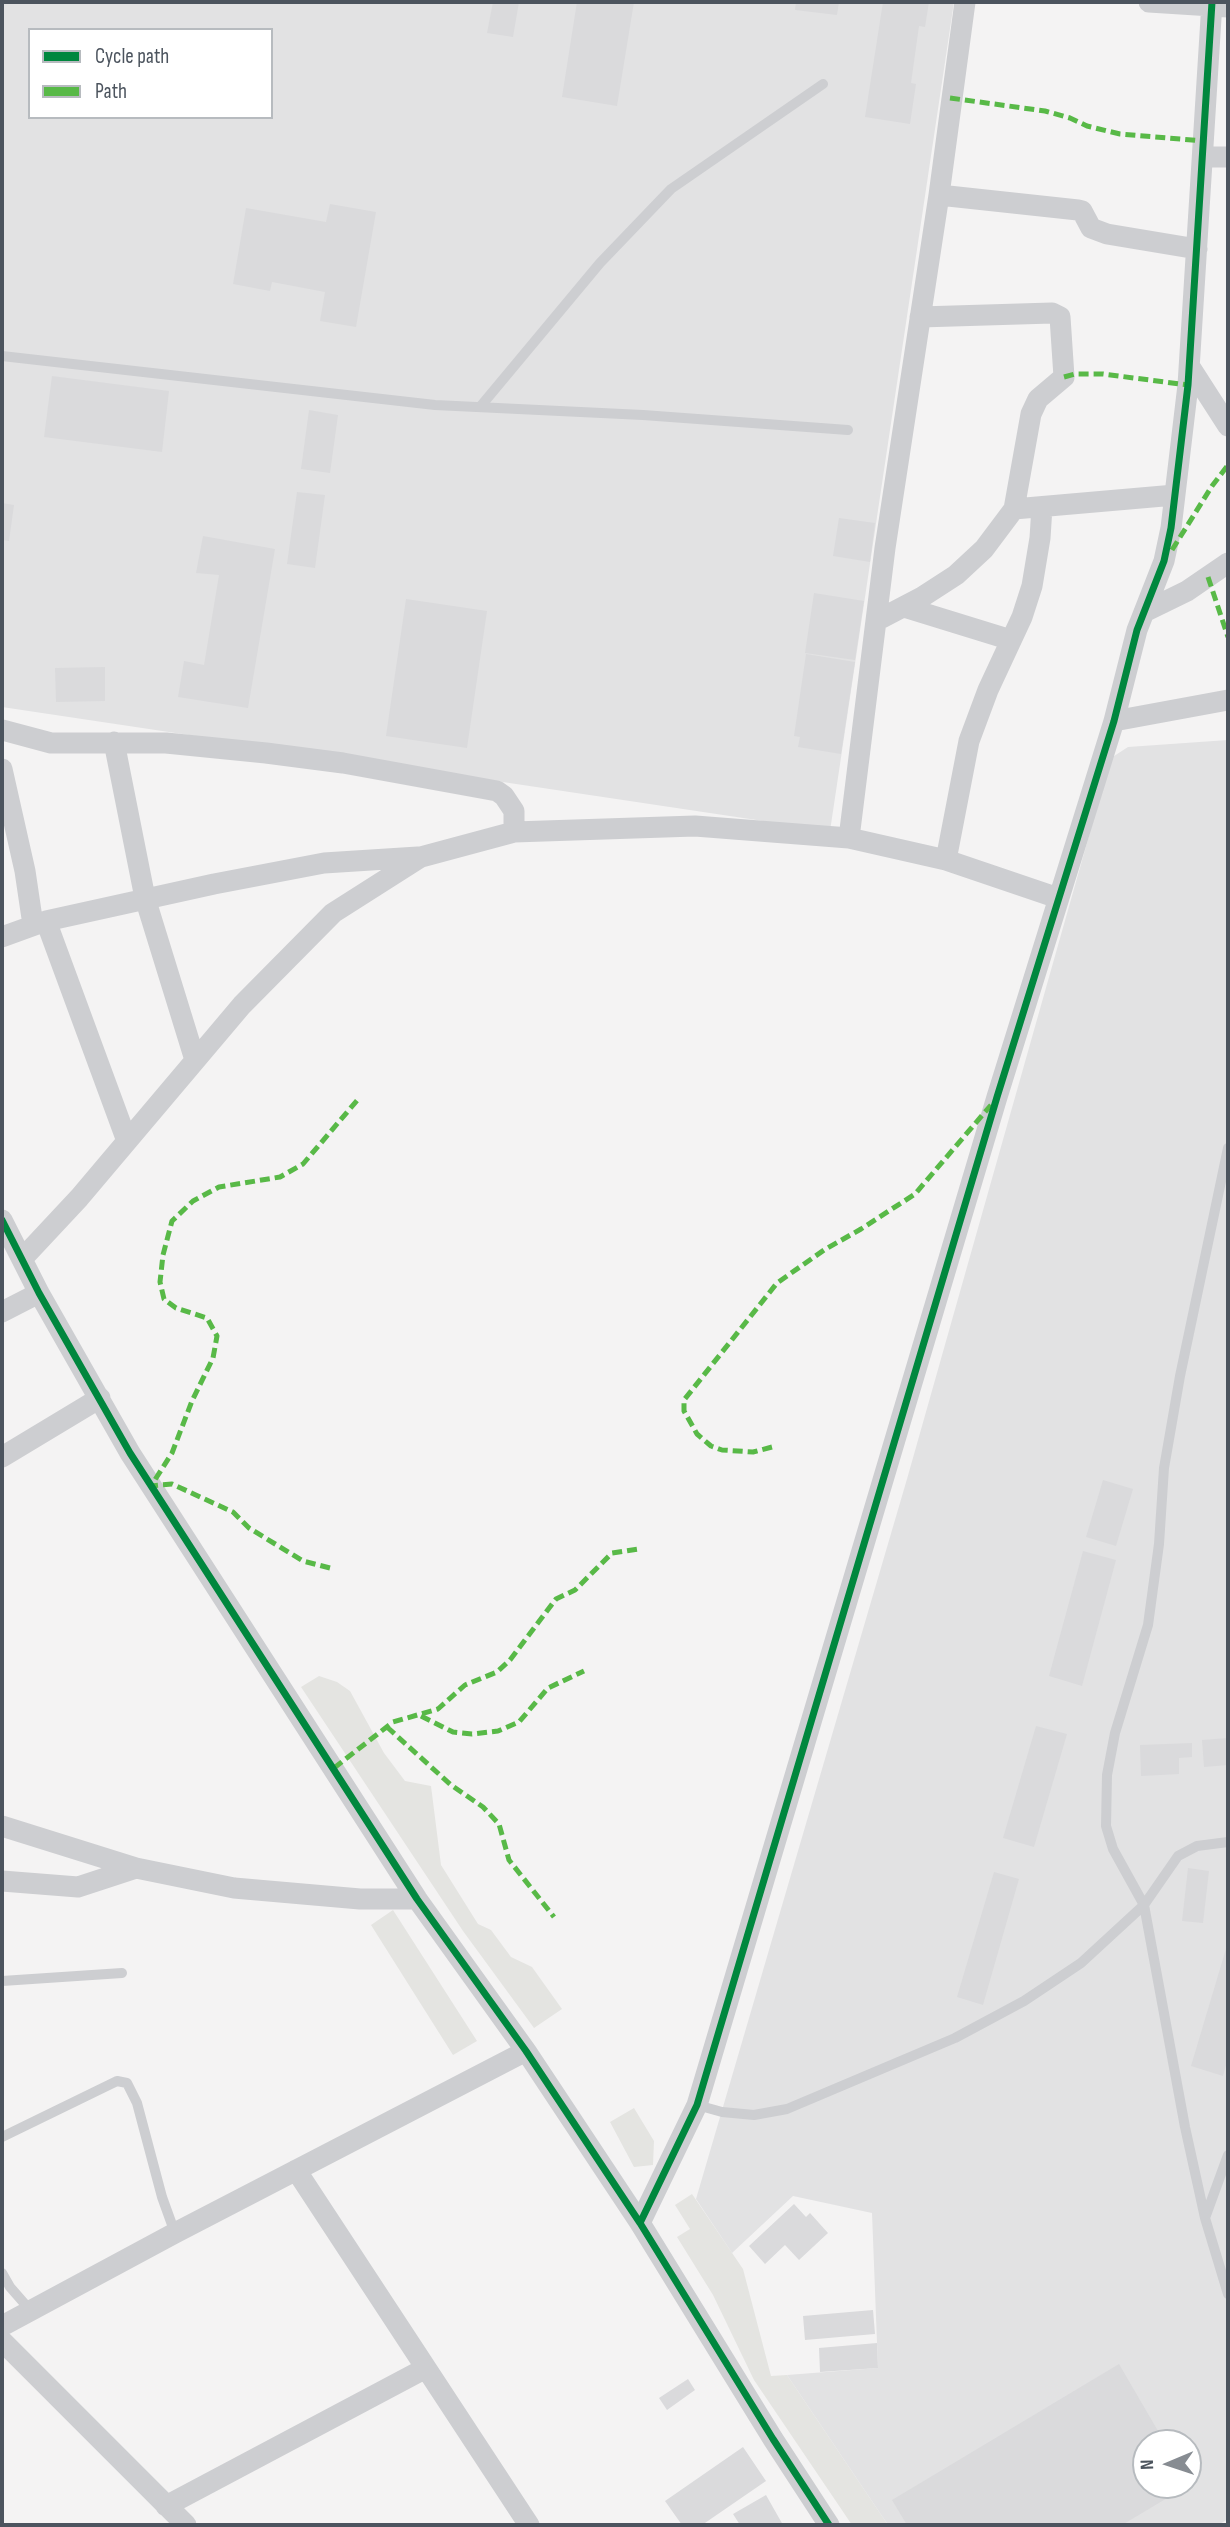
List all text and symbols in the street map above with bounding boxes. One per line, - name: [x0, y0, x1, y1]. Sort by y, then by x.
- legend: [28, 28, 273, 119]
- text: Cycle path: [95, 44, 169, 69]
- text: Path: [95, 79, 127, 104]
- north arrow: [1132, 2429, 1202, 2499]
- text: N: [1136, 2459, 1159, 2470]

